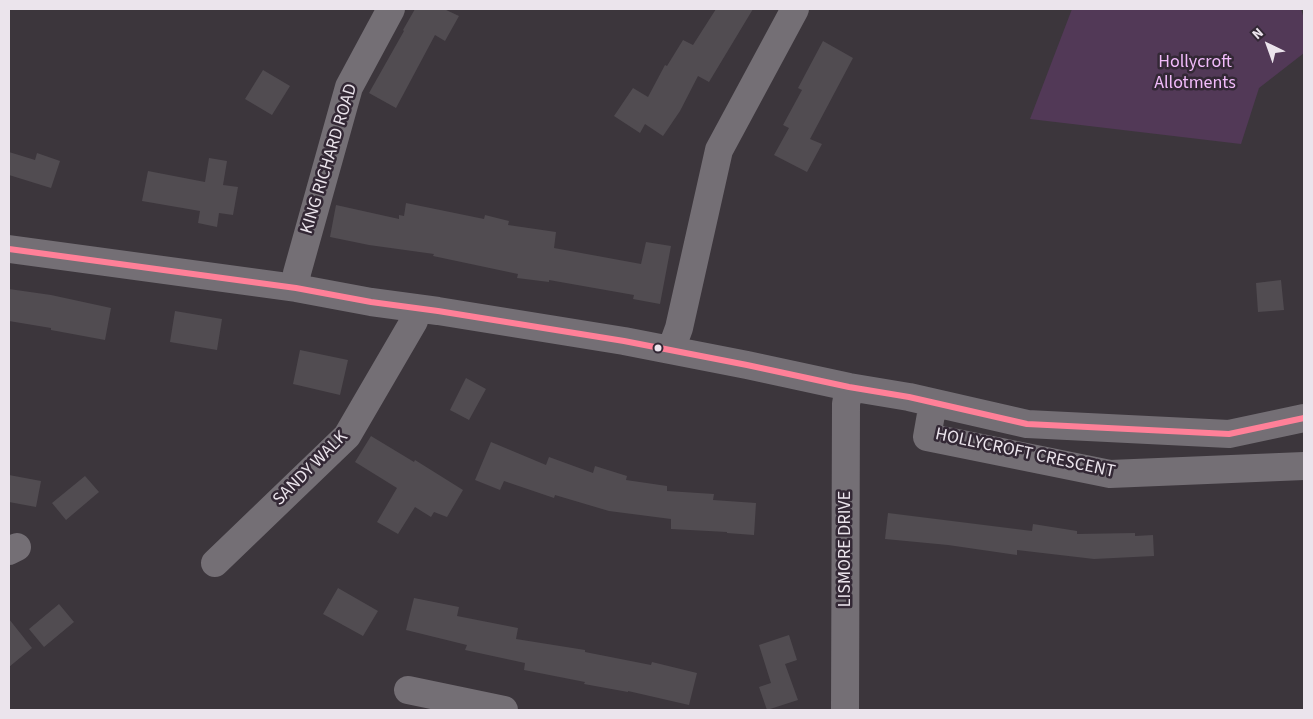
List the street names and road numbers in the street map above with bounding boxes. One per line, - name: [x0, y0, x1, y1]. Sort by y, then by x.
- street label: KING RICHARD ROAD: [297, 81, 363, 237]
- street label: HOLLYCROFT CRESCENT: [933, 424, 1117, 484]
- street label: SANDY WALK: [269, 427, 353, 511]
- street label: LISMORE DRIVE: [835, 491, 857, 607]

